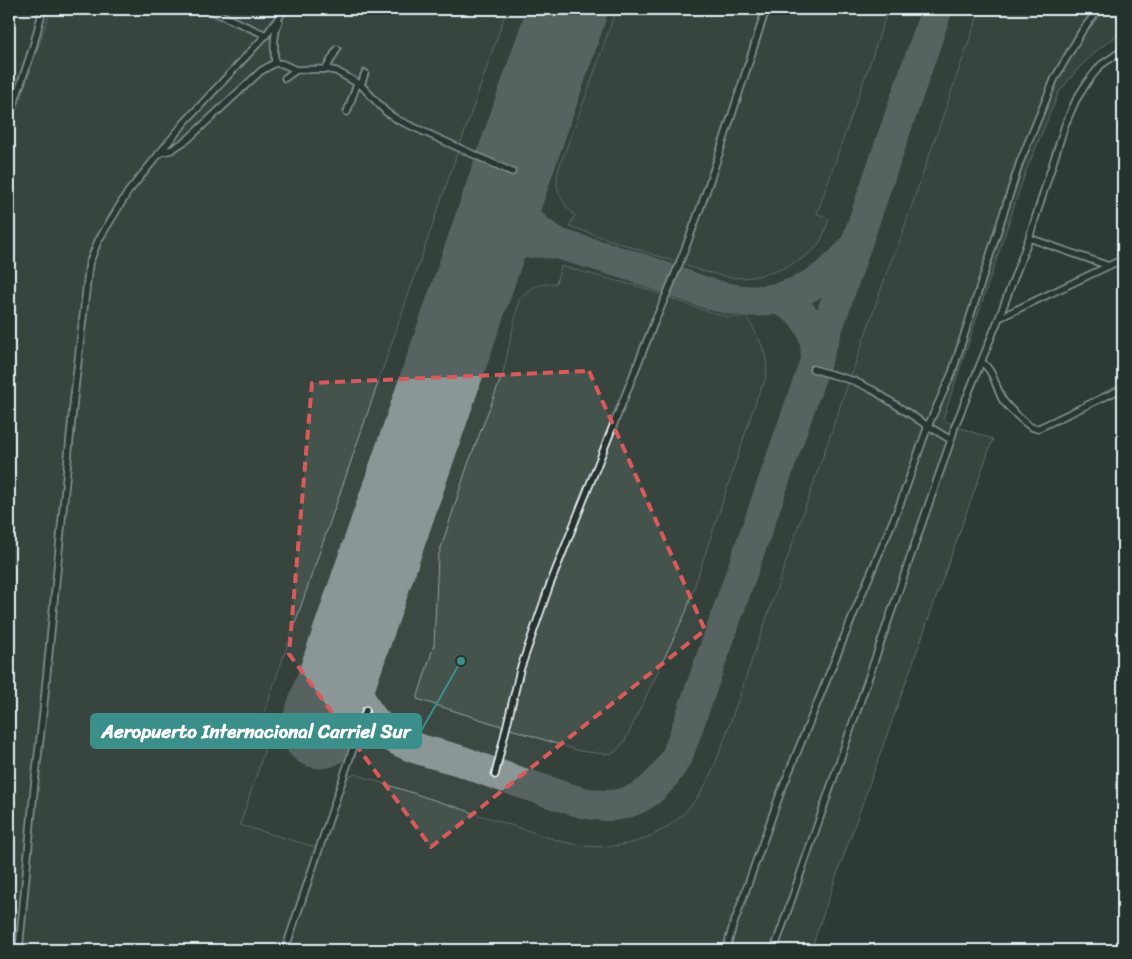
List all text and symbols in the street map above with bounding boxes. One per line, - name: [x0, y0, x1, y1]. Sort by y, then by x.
- callout: Aeropuerto Internacional Carriel Sur: [91, 714, 421, 748]
- text: Aeropuerto Internacional Carriel Sur: [101, 715, 412, 748]

